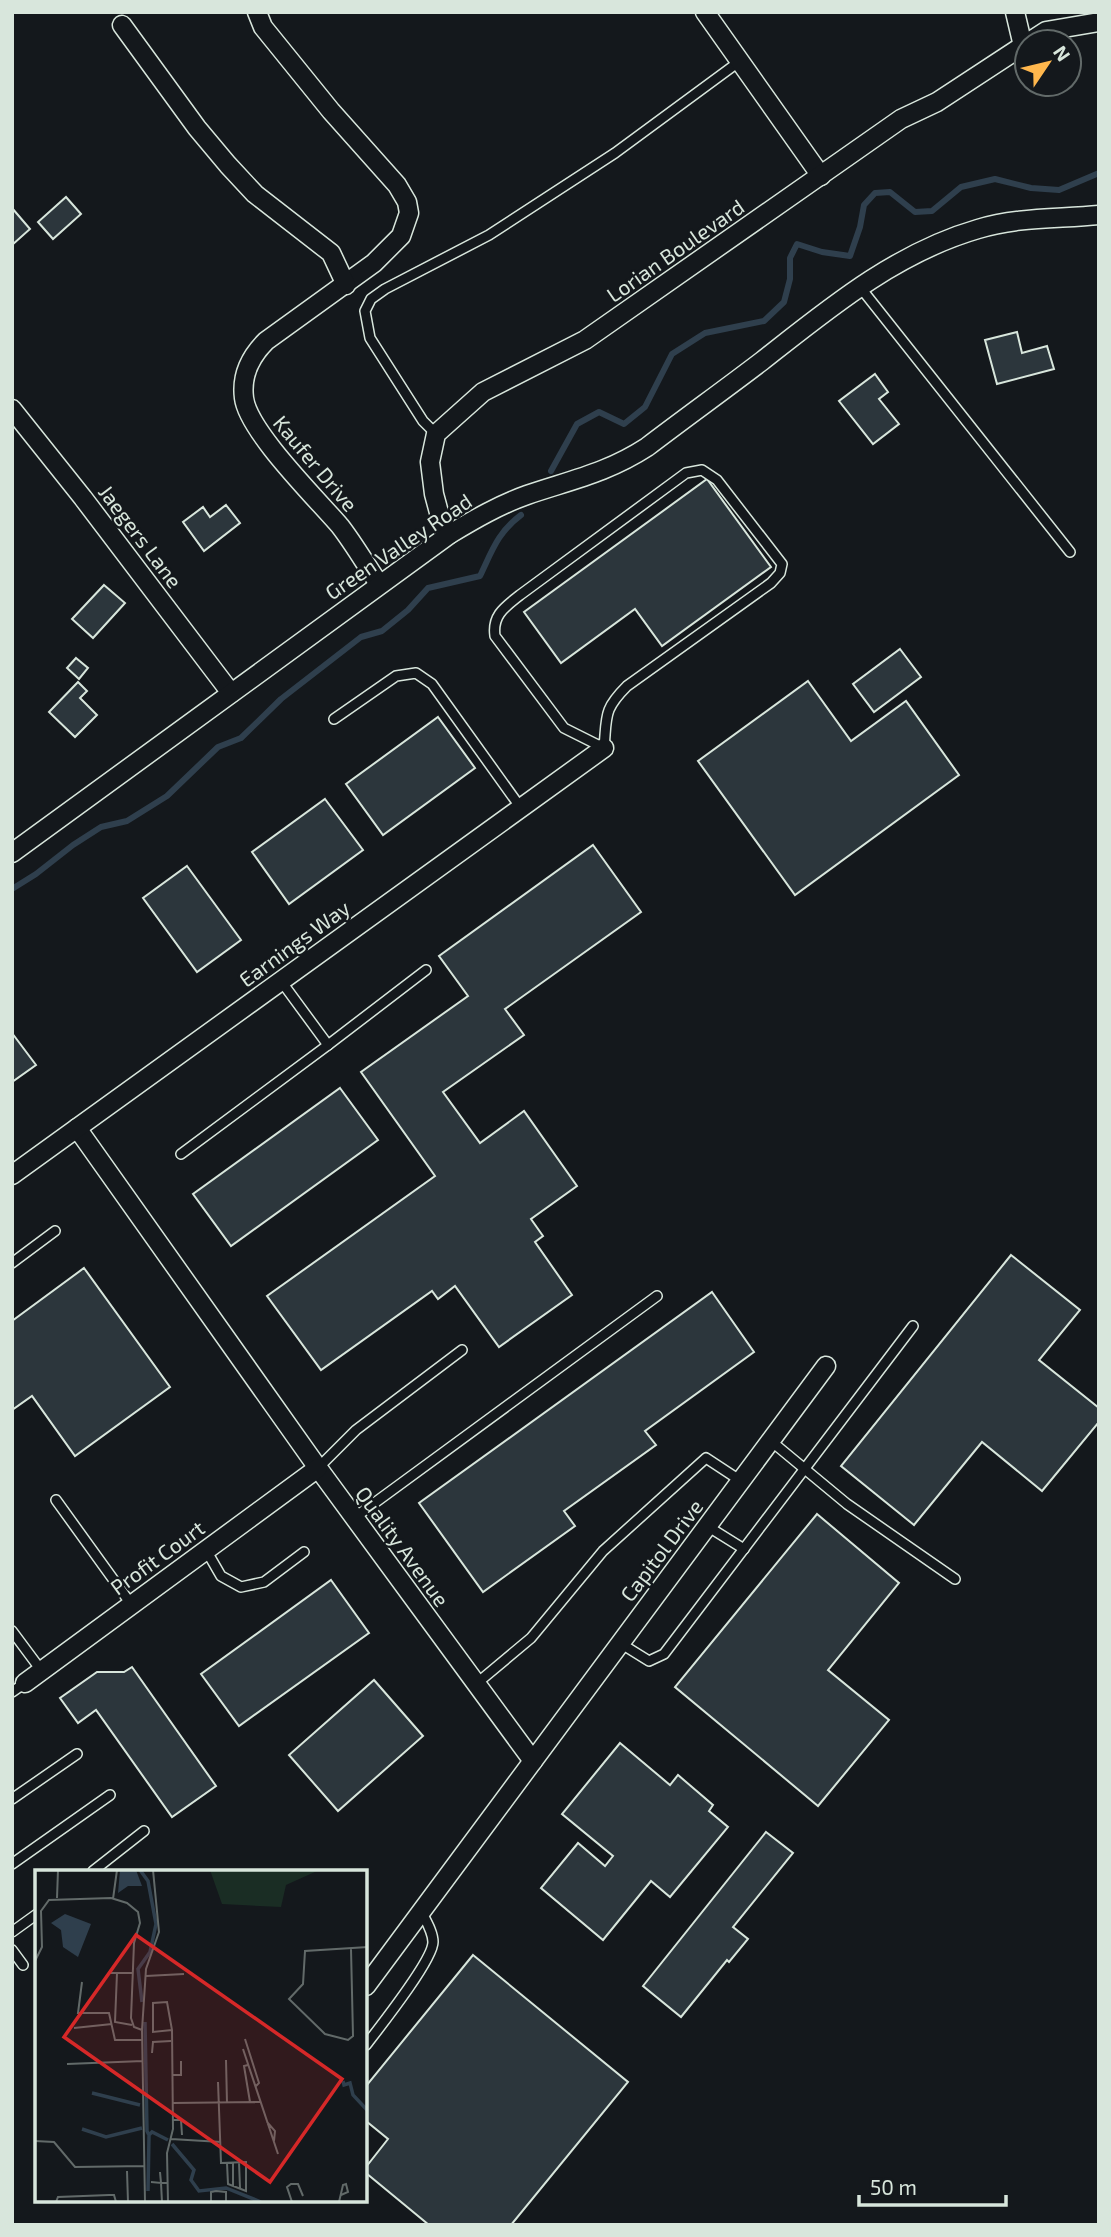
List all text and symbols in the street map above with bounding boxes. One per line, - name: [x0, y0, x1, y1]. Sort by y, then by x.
- north arrow: [1013, 28, 1083, 98]
- text: N: [1049, 41, 1076, 65]
- street label: Lorian Boulevard: [602, 193, 748, 307]
- street label: Kaufer Drive: [269, 410, 363, 516]
- street label: Jaegers Lane: [94, 480, 188, 592]
- street label: Green Valley Road: [320, 488, 476, 604]
- street label: Earnings Way: [234, 895, 354, 991]
- street label: Quality Avenue: [350, 1481, 455, 1611]
- street label: Capitol Drive: [615, 1494, 707, 1606]
- street label: Profit Court: [105, 1515, 209, 1599]
- inset map: [35, 1870, 368, 2202]
- scale bar: [859, 2164, 1006, 2208]
- text: 50 m: [870, 2174, 917, 2199]

